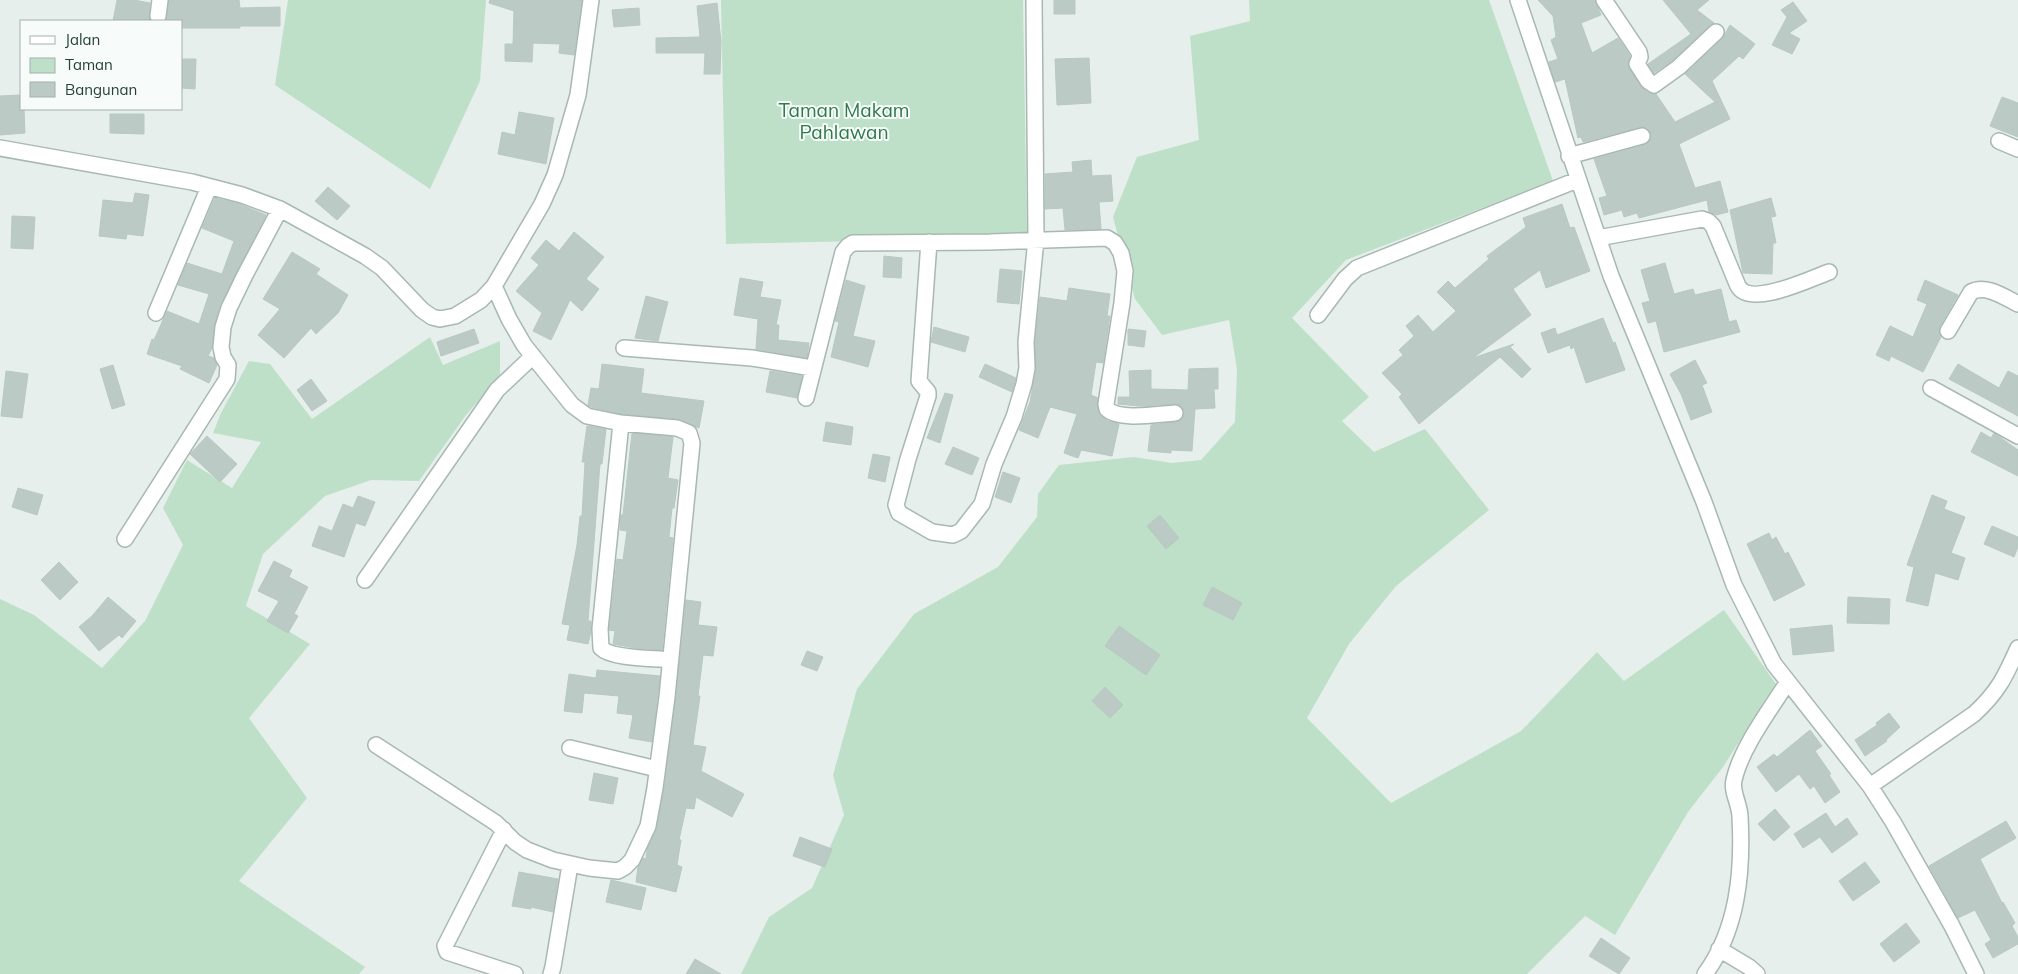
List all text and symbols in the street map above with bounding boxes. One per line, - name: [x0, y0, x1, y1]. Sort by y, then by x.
- legend: [20, 20, 182, 110]
- text: Jalan: [65, 30, 100, 49]
- text: Taman: [65, 55, 113, 74]
- text: Bangunan: [65, 80, 137, 99]
- park label: Taman Makam Pahlawan: [778, 98, 910, 144]

